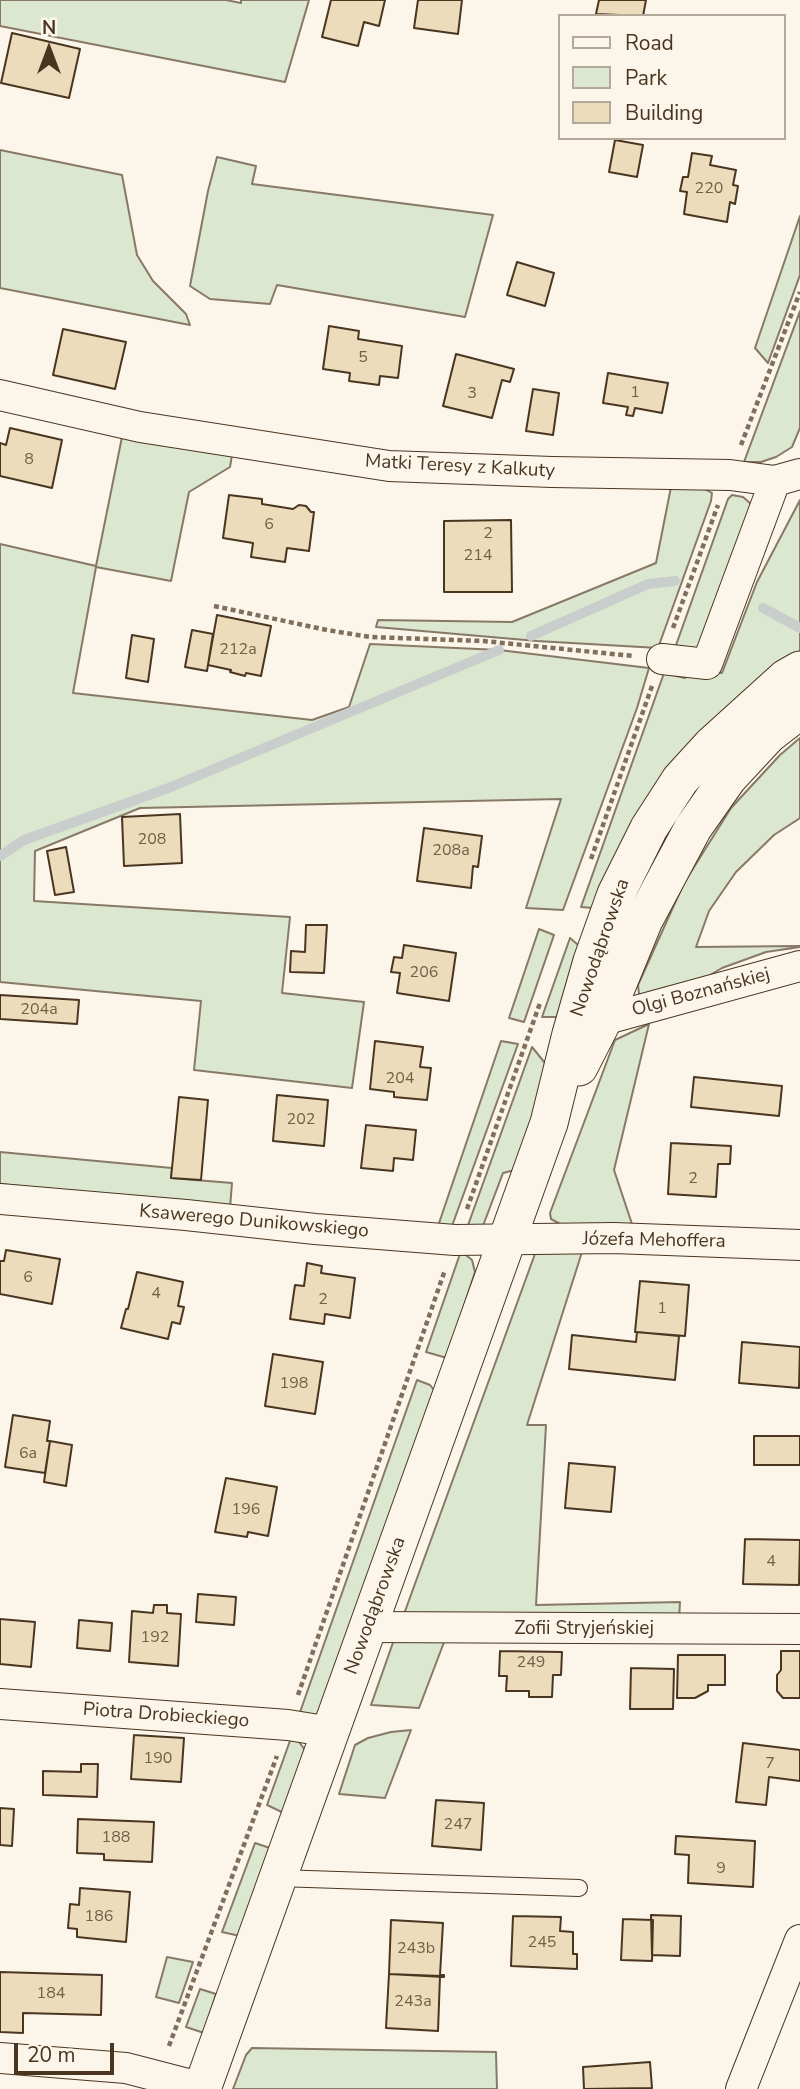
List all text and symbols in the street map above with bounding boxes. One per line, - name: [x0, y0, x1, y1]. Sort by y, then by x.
- north arrow: [14, 14, 84, 84]
- legend: [558, 14, 786, 140]
- text: N: [42, 15, 56, 41]
- text: Road: [625, 29, 674, 57]
- text: Park: [625, 64, 667, 92]
- text: Building: [625, 99, 703, 127]
- house number: 220: [695, 179, 723, 199]
- house number: 5: [358, 348, 368, 368]
- house number: 1: [630, 383, 640, 403]
- house number: 3: [467, 384, 477, 404]
- house number: 8: [24, 450, 34, 470]
- street label: Matki Teresy z Kalkuty: [364, 451, 556, 483]
- house number: 6: [264, 515, 274, 535]
- house number: 2: [483, 524, 493, 544]
- house number: 214: [464, 546, 492, 566]
- house number: 212a: [219, 640, 257, 660]
- house number: 208: [138, 830, 166, 850]
- house number: 208a: [432, 841, 470, 861]
- street label: Nowodąbrowska: [567, 876, 635, 1020]
- house number: 206: [410, 963, 438, 983]
- street label: Olgi Boznańskiej: [630, 964, 772, 1022]
- house number: 204a: [20, 1000, 58, 1020]
- house number: 204: [386, 1069, 414, 1089]
- house number: 202: [287, 1110, 315, 1130]
- house number: 2: [688, 1169, 698, 1189]
- street label: Ksawerego Dunikowskiego: [138, 1201, 370, 1243]
- street label: Józefa Mehoffera: [582, 1228, 726, 1254]
- house number: 6: [23, 1268, 33, 1288]
- house number: 4: [151, 1284, 161, 1304]
- house number: 2: [318, 1290, 328, 1310]
- house number: 1: [657, 1299, 667, 1319]
- house number: 198: [280, 1374, 308, 1394]
- house number: 6a: [19, 1444, 37, 1464]
- house number: 196: [232, 1500, 260, 1520]
- street label: Nowodąbrowska: [341, 1534, 411, 1678]
- house number: 4: [766, 1552, 776, 1572]
- street label: Zofii Stryjeńskiej: [514, 1618, 654, 1640]
- house number: 192: [141, 1628, 169, 1648]
- house number: 249: [517, 1653, 545, 1673]
- street label: Piotra Drobieckiego: [82, 1699, 250, 1733]
- house number: 190: [144, 1749, 172, 1769]
- house number: 7: [765, 1754, 775, 1774]
- house number: 247: [444, 1815, 472, 1835]
- house number: 188: [102, 1828, 130, 1848]
- house number: 9: [716, 1859, 726, 1879]
- house number: 186: [85, 1907, 113, 1927]
- house number: 245: [528, 1933, 556, 1953]
- house number: 243b: [397, 1939, 435, 1959]
- house number: 184: [37, 1984, 65, 2004]
- house number: 243a: [394, 1992, 432, 2012]
- scale bar: [18, 2030, 117, 2074]
- text: 20 m: [27, 2041, 76, 2069]

